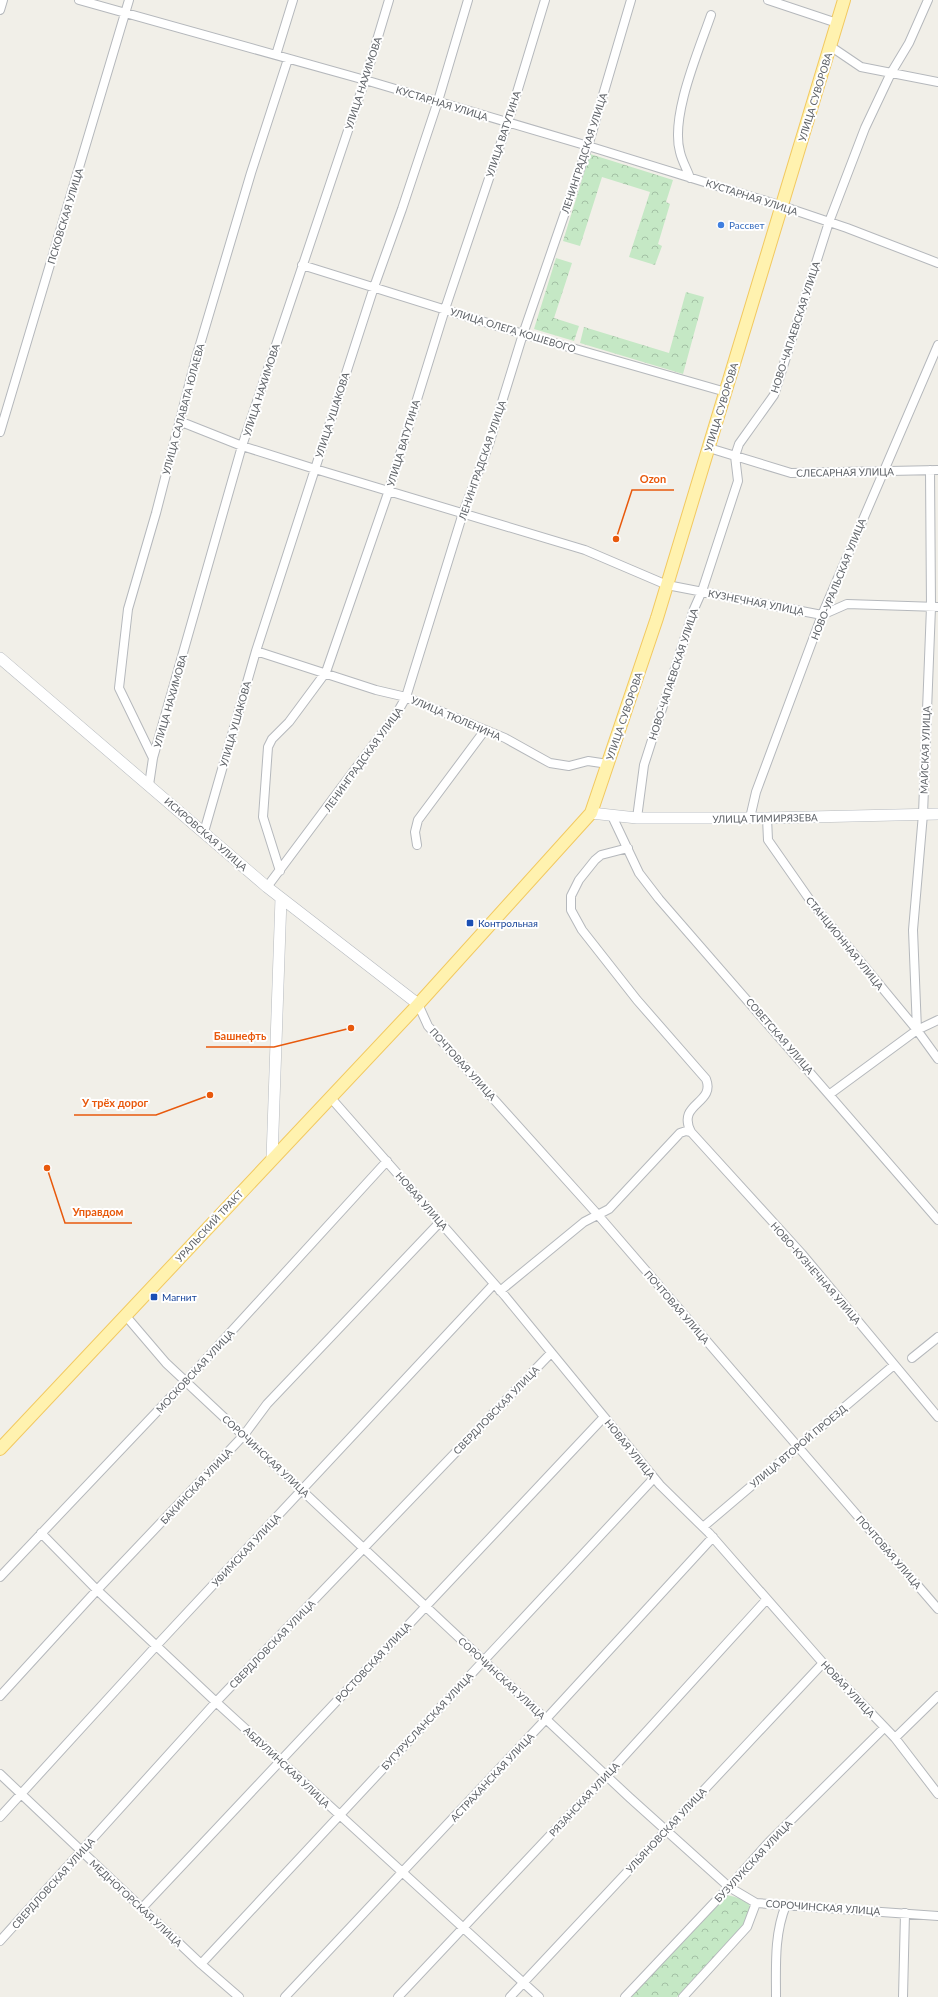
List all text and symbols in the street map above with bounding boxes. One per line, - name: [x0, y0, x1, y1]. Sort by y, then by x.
- street label: УЛИЦА НАХИМОВА: [342, 35, 384, 131]
- street label: УЛИЦА СУВОРОВА: [796, 51, 834, 143]
- street label: КУСТАРНАЯ УЛИЦА: [394, 83, 490, 123]
- street label: УЛИЦА ВАТУТИНА: [483, 89, 523, 179]
- street label: ЛЕНИНГРАДСКАЯ УЛИЦА: [559, 91, 609, 216]
- street label: ПСКОВСКАЯ УЛИЦА: [45, 167, 85, 265]
- street label: КУСТАРНАЯ УЛИЦА: [704, 176, 800, 218]
- place label: Рассвет: [729, 219, 765, 231]
- marker: Рассвет: [716, 220, 726, 230]
- street label: НОВО-ЧАПАЕВСКАЯ УЛИЦА: [768, 259, 822, 394]
- street label: УЛИЦА ОЛЕГА КОШЕВОГО: [449, 305, 577, 355]
- street label: УЛИЦА САЛАВАТА ЮЛАЕВА: [160, 342, 206, 476]
- street label: УЛИЦА НАХИМОВА: [240, 342, 282, 438]
- street label: УЛИЦА СУВОРОВА: [702, 361, 740, 453]
- street label: УЛИЦА УШАКОВА: [313, 371, 352, 459]
- street label: УЛИЦА ВАТУТИНА: [384, 398, 422, 488]
- street label: ЛЕНИНГРАДСКАЯ УЛИЦА: [456, 398, 508, 522]
- street label: СЛЕСАРНАЯ УЛИЦА: [796, 465, 894, 479]
- callout: Ozon: [632, 467, 674, 490]
- text: Ozon: [640, 472, 666, 485]
- street label: НОВО-УРАЛЬСКАЯ УЛИЦА: [808, 516, 868, 641]
- street label: КУЗНЕЧНАЯ УЛИЦА: [707, 587, 805, 617]
- street label: НОВО-ЧАПАЕВСКАЯ УЛИЦА: [646, 606, 700, 741]
- street label: УЛИЦА НАХИМОВА: [151, 653, 189, 749]
- street label: УЛИЦА СУВОРОВА: [603, 670, 645, 762]
- street label: УЛИЦА УШАКОВА: [217, 679, 253, 768]
- street label: УЛИЦА ТЮЛЕНИНА: [409, 694, 503, 742]
- street label: ЛЕНИНГРАДСКАЯ УЛИЦА: [321, 704, 405, 814]
- street label: МАЙСКАЯ УЛИЦА: [917, 706, 933, 794]
- street label: ИСКРОВСКАЯ УЛИЦА: [162, 795, 250, 873]
- street label: УЛИЦА ТИМИРЯЗЕВА: [712, 811, 818, 825]
- street label: СТАНЦИОННАЯ УЛИЦА: [804, 894, 886, 992]
- place label: Контрольная: [478, 917, 538, 929]
- marker: Контрольная: [465, 918, 475, 928]
- street label: СОВЕТСКАЯ УЛИЦА: [744, 996, 816, 1077]
- callout: Башнефть: [206, 1024, 274, 1047]
- street label: ПОЧТОВАЯ УЛИЦА: [427, 1025, 499, 1103]
- text: Башнефть: [214, 1029, 267, 1042]
- callout: У трёх дорог: [74, 1092, 156, 1115]
- text: У трёх дорог: [81, 1096, 148, 1109]
- street label: НОВАЯ УЛИЦА: [393, 1169, 451, 1233]
- street label: УРАЛЬСКИЙ ТРАКТ: [173, 1187, 245, 1264]
- callout: Управдом: [65, 1200, 132, 1223]
- text: Управдом: [72, 1205, 124, 1218]
- street label: НОВО-КУЗНЕЧНАЯ УЛИЦА: [768, 1220, 864, 1327]
- street label: ПОЧТОВАЯ УЛИЦА: [642, 1268, 712, 1346]
- place label: Магнит: [162, 1291, 197, 1303]
- marker: Магнит: [149, 1292, 159, 1302]
- street label: МОСКОВСКАЯ УЛИЦА: [153, 1327, 237, 1415]
- street label: СВЕРДЛОВСКАЯ УЛИЦА: [451, 1363, 542, 1457]
- street label: УЛИЦА ВТОРОЙ ПРОЕЗД: [747, 1402, 849, 1490]
- street label: СОРОЧИНСКАЯ УЛИЦА: [220, 1412, 312, 1500]
- street label: НОВАЯ УЛИЦА: [602, 1417, 658, 1481]
- street label: БАКИНСКАЯ УЛИЦА: [158, 1445, 234, 1526]
- street label: УФИМСКАЯ УЛИЦА: [209, 1511, 283, 1589]
- street label: ПОЧТОВАЯ УЛИЦА: [854, 1513, 924, 1591]
- street label: СВЕРДЛОВСКАЯ УЛИЦА: [227, 1597, 318, 1691]
- street label: РОСТОВСКАЯ УЛИЦА: [333, 1619, 413, 1705]
- street label: СОРОЧИНСКАЯ УЛИЦА: [456, 1634, 548, 1722]
- street label: НОВАЯ УЛИЦА: [819, 1658, 877, 1720]
- street label: БУГУРУСЛАНСКАЯ УЛИЦА: [379, 1670, 476, 1772]
- street label: АБДУЛИНСКАЯ УЛИЦА: [241, 1724, 333, 1810]
- street label: АСТРАХАНСКАЯ УЛИЦА: [448, 1730, 536, 1824]
- street label: РЯЗАНСКАЯ УЛИЦА: [546, 1759, 622, 1839]
- street label: УЛЬЯНОВСКАЯ УЛИЦА: [623, 1785, 709, 1875]
- street label: БУЗУЛУКСКАЯ УЛИЦА: [712, 1817, 794, 1905]
- street label: СВЕРДЛОВСКАЯ УЛИЦА: [9, 1835, 97, 1931]
- street label: МЕДНОГОРСКАЯ УЛИЦА: [87, 1857, 185, 1949]
- street label: СОРОЧИНСКАЯ УЛИЦА: [765, 1897, 881, 1917]

